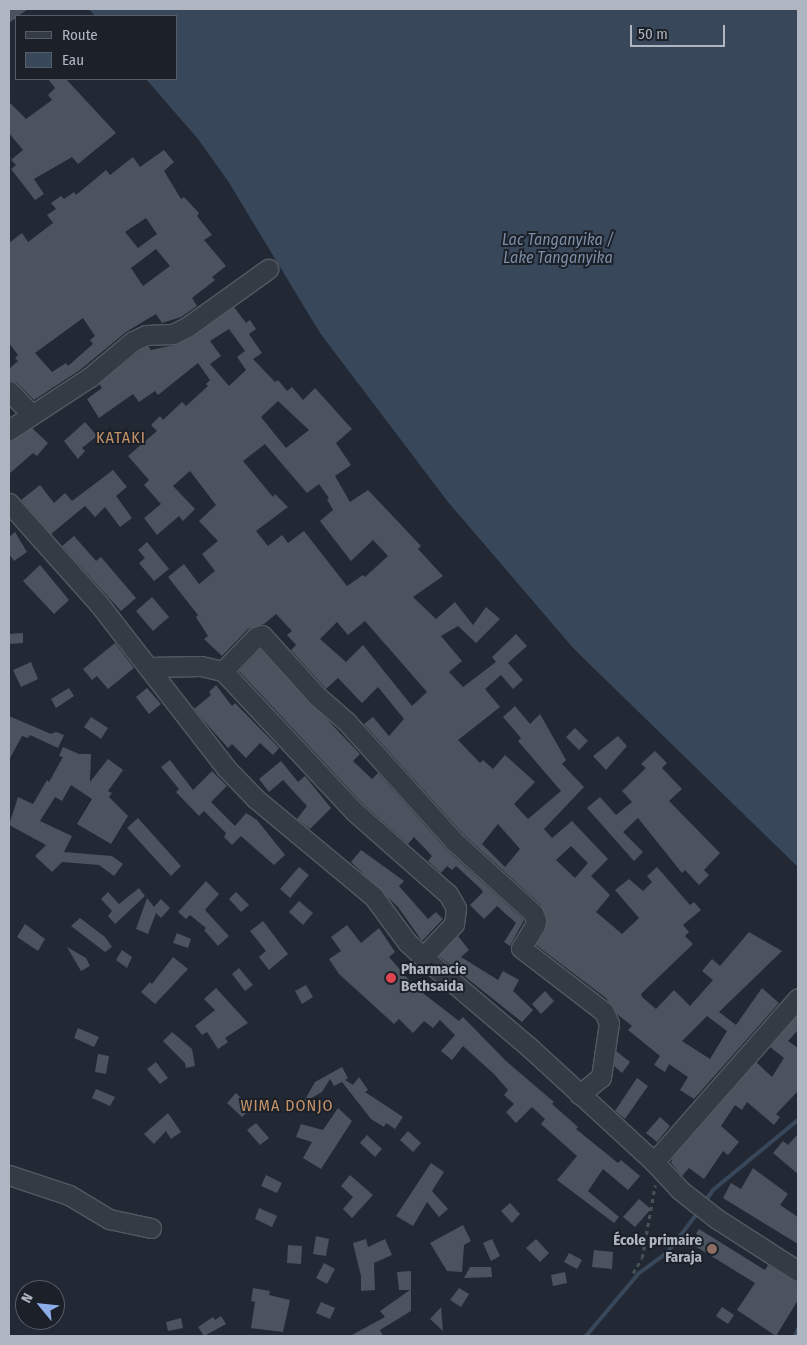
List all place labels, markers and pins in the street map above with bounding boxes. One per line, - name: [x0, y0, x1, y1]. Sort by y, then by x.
- place label: Pharmacie Bethsaida: [401, 960, 467, 995]
- marker: Pharmacie Bethsaida: [385, 972, 397, 984]
- place label: École primaire Faraja: [613, 1231, 702, 1266]
- marker: École primaire Faraja: [706, 1243, 718, 1255]

